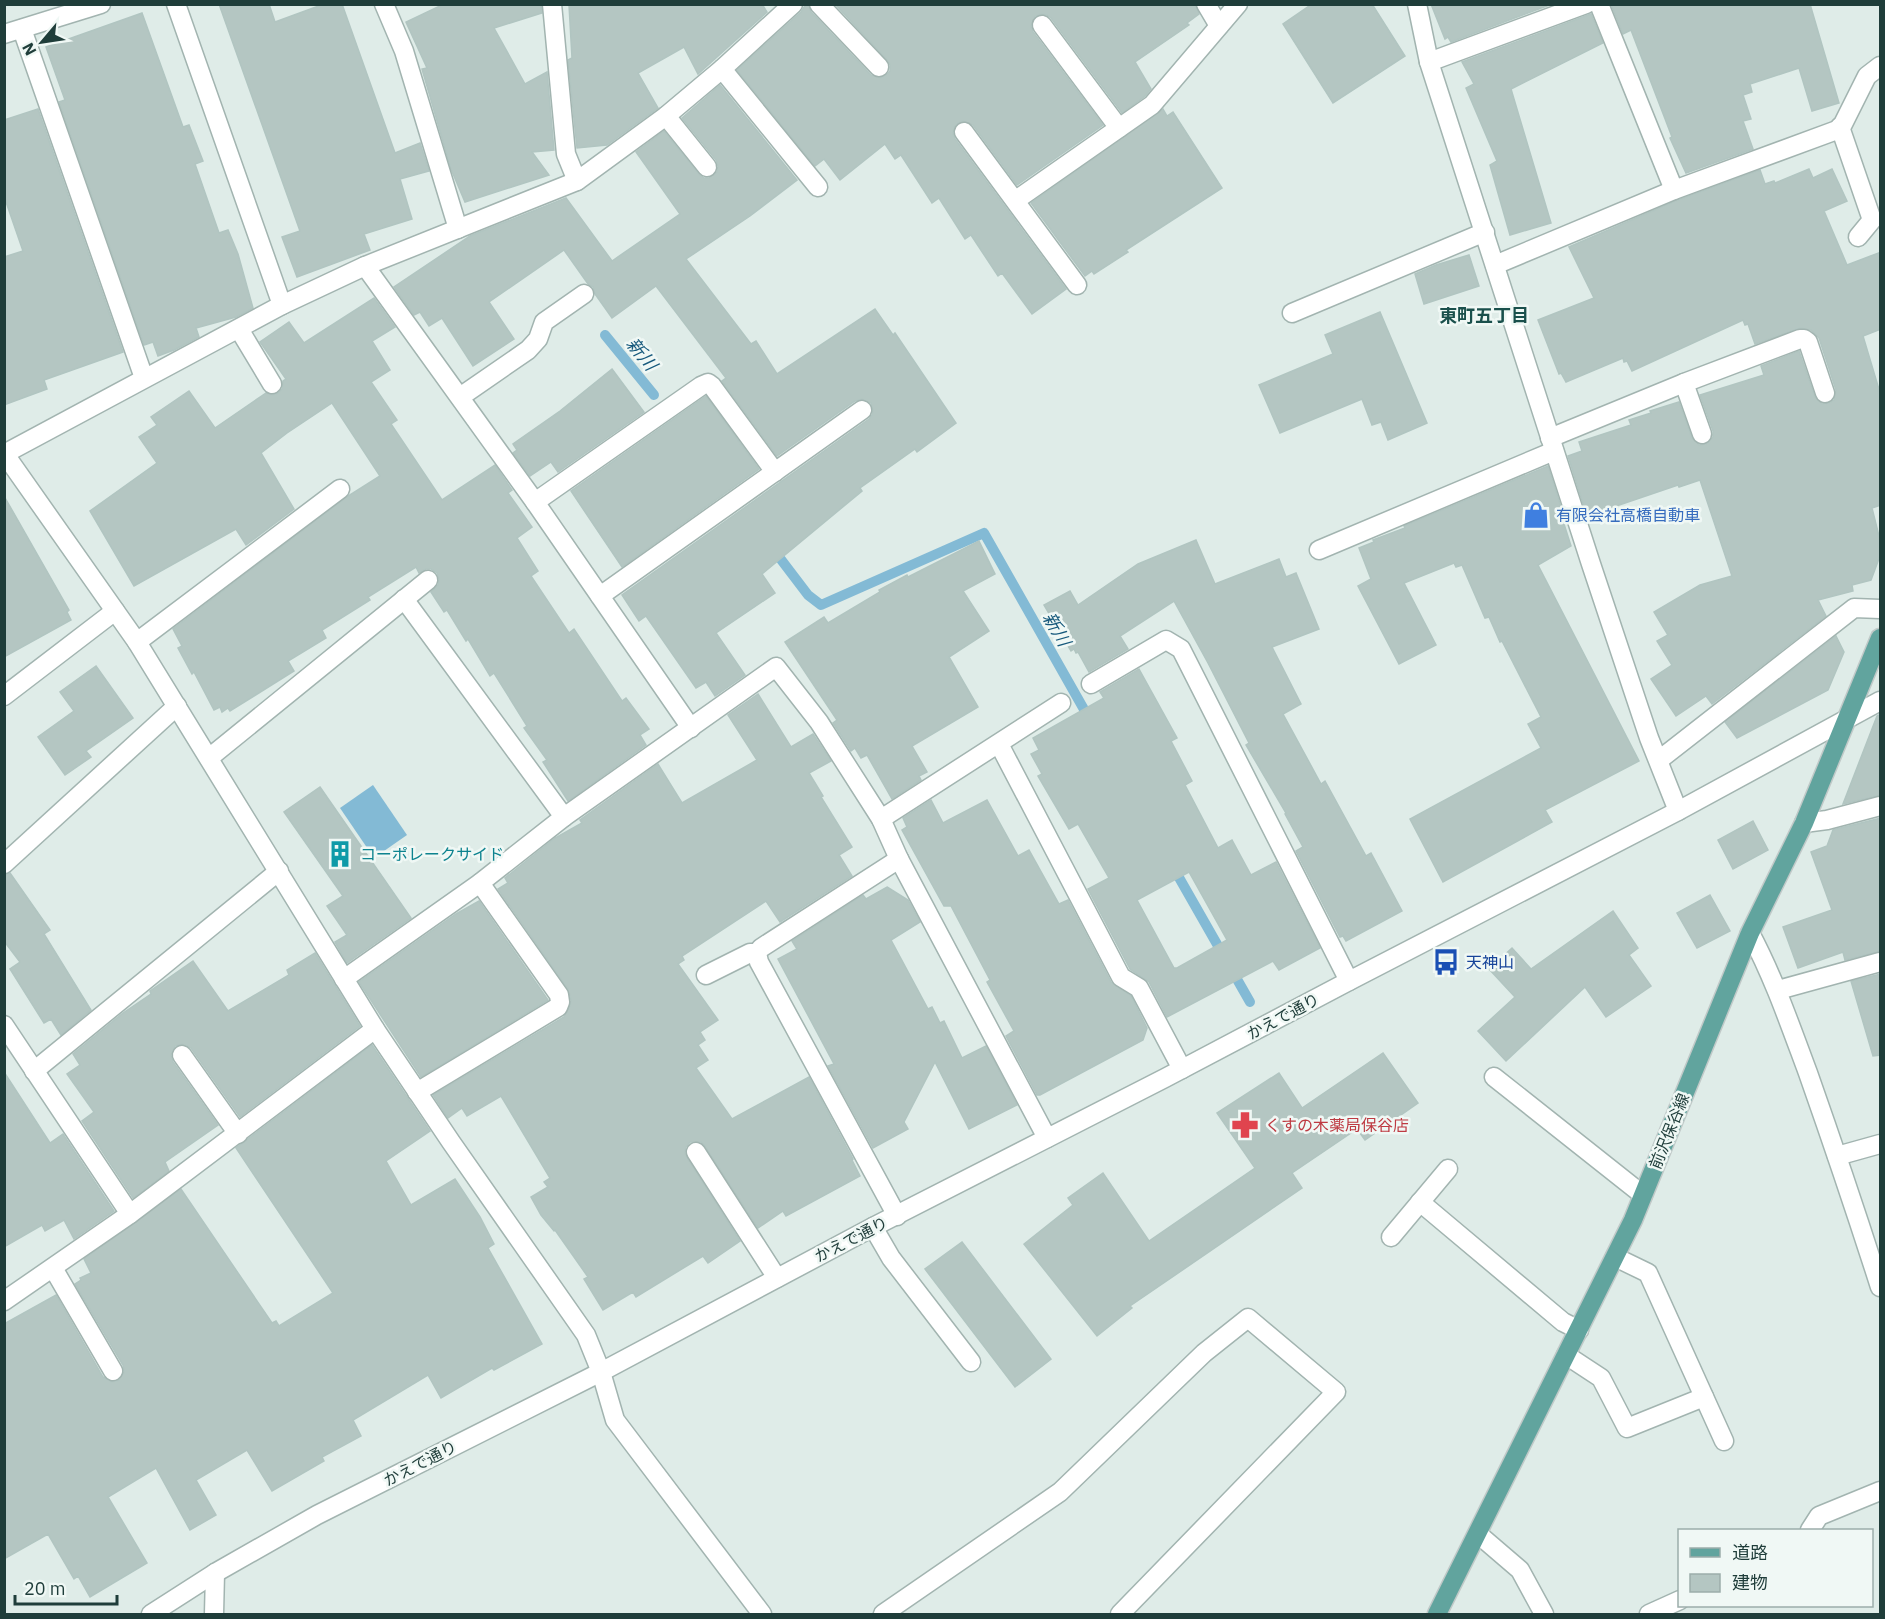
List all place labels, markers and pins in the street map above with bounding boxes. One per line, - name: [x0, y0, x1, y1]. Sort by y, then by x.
- shop icon: 有限会社高橋自動車: [1521, 500, 1551, 530]
- place label: 有限会社高橋自動車: [1556, 505, 1700, 525]
- building icon: コーポレークサイド: [325, 839, 355, 869]
- place label: コーポレークサイド: [360, 844, 504, 864]
- bus stop icon: 天神山: [1431, 947, 1461, 977]
- place label: 天神山: [1466, 952, 1514, 972]
- pharmacy icon: くすの木薬局保谷店: [1230, 1110, 1260, 1140]
- place label: くすの木薬局保谷店: [1265, 1115, 1409, 1135]

